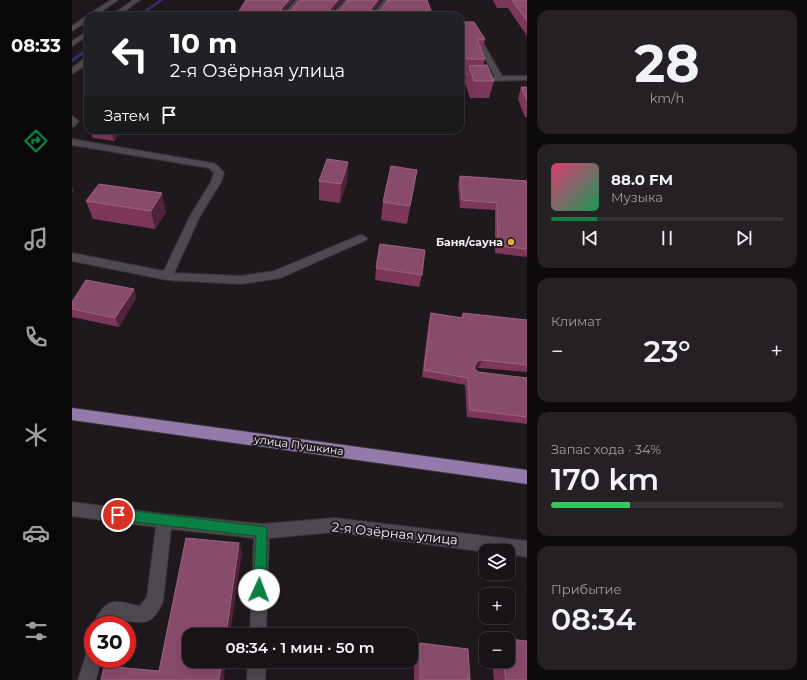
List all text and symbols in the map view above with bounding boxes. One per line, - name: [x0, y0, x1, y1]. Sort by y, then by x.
- text: 10 m: [170, 26, 237, 60]
- icon: left: [104, 28, 156, 80]
- text: 28: [634, 32, 700, 95]
- text: 08:33: [11, 35, 61, 57]
- text: 2-я Озёрная улица: [170, 60, 345, 82]
- text: km/h: [650, 90, 684, 106]
- icon: arrive: [158, 104, 180, 126]
- text: Затем: [104, 106, 150, 125]
- icon: directions: [22, 127, 50, 155]
- text: 88.0 FM: [611, 170, 673, 189]
- text: Музыка: [611, 189, 663, 205]
- icon: music: [22, 225, 50, 253]
- icon: previous: [579, 227, 601, 249]
- icon: pause: [656, 227, 678, 249]
- icon: next: [733, 227, 755, 249]
- place label: Баня/сауна: [436, 235, 503, 249]
- marker: Баня/сауна: [506, 237, 516, 247]
- text: Климат: [551, 313, 601, 329]
- icon: phone: [22, 323, 50, 351]
- text: 23°: [643, 333, 691, 370]
- text: −: [551, 338, 564, 365]
- text: +: [770, 338, 783, 365]
- icon: climate: [22, 421, 50, 449]
- street label: улица Пушкина: [252, 432, 345, 458]
- text: Запас хода · 34%: [551, 441, 661, 457]
- text: 170 km: [551, 461, 659, 498]
- pin: [101, 498, 135, 532]
- icon: arrive: [107, 504, 129, 526]
- street label: 2-я Озёрная улица: [331, 518, 459, 548]
- icon: car: [22, 519, 50, 547]
- map controls: [479, 544, 515, 668]
- button: layers: [479, 544, 515, 580]
- position arrow: [238, 569, 280, 611]
- text: Прибытие: [551, 581, 622, 597]
- button: +: [479, 588, 515, 624]
- text: 08:34: [551, 601, 636, 638]
- speed limit sign: 30: [84, 616, 136, 668]
- icon: filters: [22, 617, 50, 645]
- button: −: [479, 632, 515, 668]
- text: 08:34 · 1 мин · 50 m: [225, 638, 375, 657]

